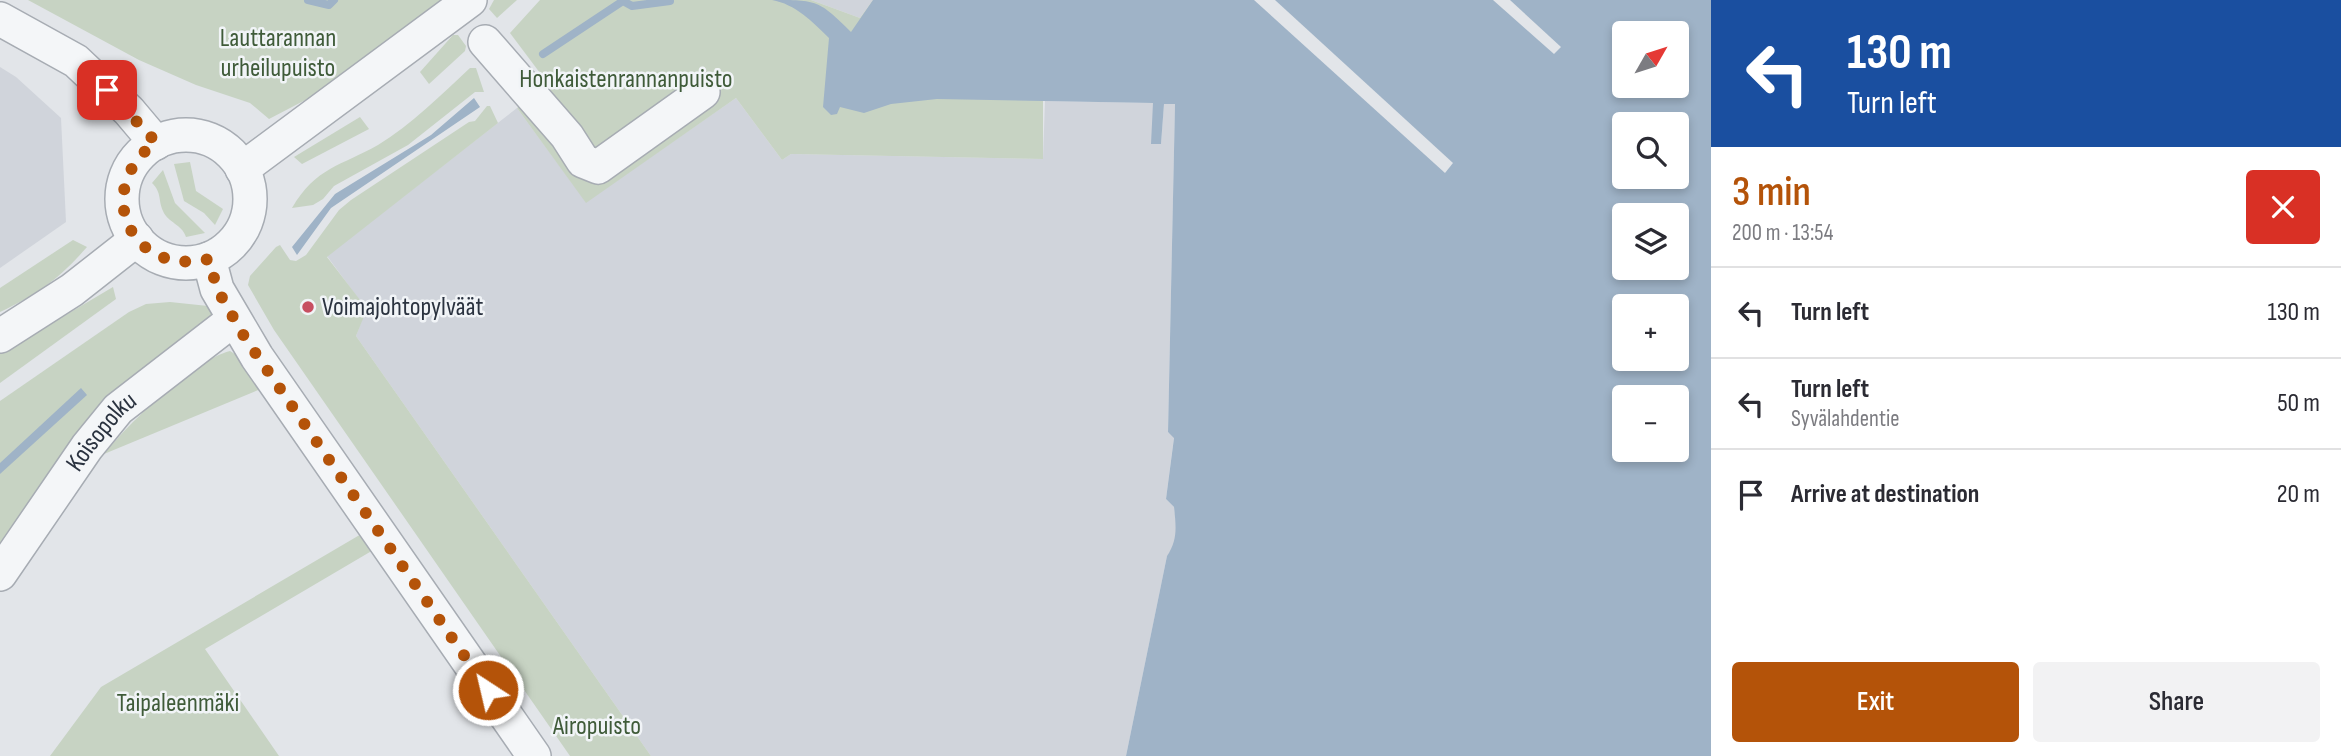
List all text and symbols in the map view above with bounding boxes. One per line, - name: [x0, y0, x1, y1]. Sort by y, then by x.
- north arrow: [1612, 21, 1689, 98]
- map controls: [1612, 21, 1689, 462]
- park label: Lauttarannan urheilupuisto: [220, 23, 336, 84]
- text: 130 m: [1847, 24, 1952, 83]
- icon: left: [1732, 28, 1823, 119]
- pin: [77, 60, 137, 120]
- park label: Honkaistenrannanpuisto: [519, 64, 733, 95]
- icon: arrive: [88, 71, 126, 109]
- text: Turn left: [1847, 84, 1937, 123]
- button: search: [1612, 112, 1689, 189]
- text: 3 min: [1732, 167, 1811, 218]
- button: close: [2246, 170, 2320, 244]
- button: layers: [1612, 203, 1689, 280]
- text: 200 m · 13:54: [1732, 219, 1833, 247]
- place label: Voimajohtopylväät: [322, 292, 484, 323]
- button: +: [1612, 294, 1689, 371]
- icon: left: [1732, 294, 1770, 332]
- text: Turn left: [1791, 297, 1869, 328]
- text: 130 m: [2268, 297, 2320, 328]
- marker: Voimajohtopylväät: [300, 299, 316, 315]
- text: Turn left: [1791, 374, 1869, 405]
- street label: Koisopolku: [59, 385, 143, 477]
- button: −: [1612, 385, 1689, 462]
- icon: left: [1732, 385, 1770, 423]
- text: 50 m: [2277, 388, 2320, 419]
- text: Syvälahdentie: [1791, 405, 1899, 433]
- icon: arrive: [1732, 476, 1770, 514]
- text: Arrive at destination: [1791, 479, 1979, 510]
- text: 20 m: [2277, 479, 2320, 510]
- position arrow: [451, 653, 525, 727]
- button: Exit: [1732, 662, 2019, 742]
- button: Share: [2033, 662, 2320, 742]
- park label: Taipaleenmäki: [117, 688, 239, 719]
- park label: Airopuisto: [552, 711, 641, 742]

